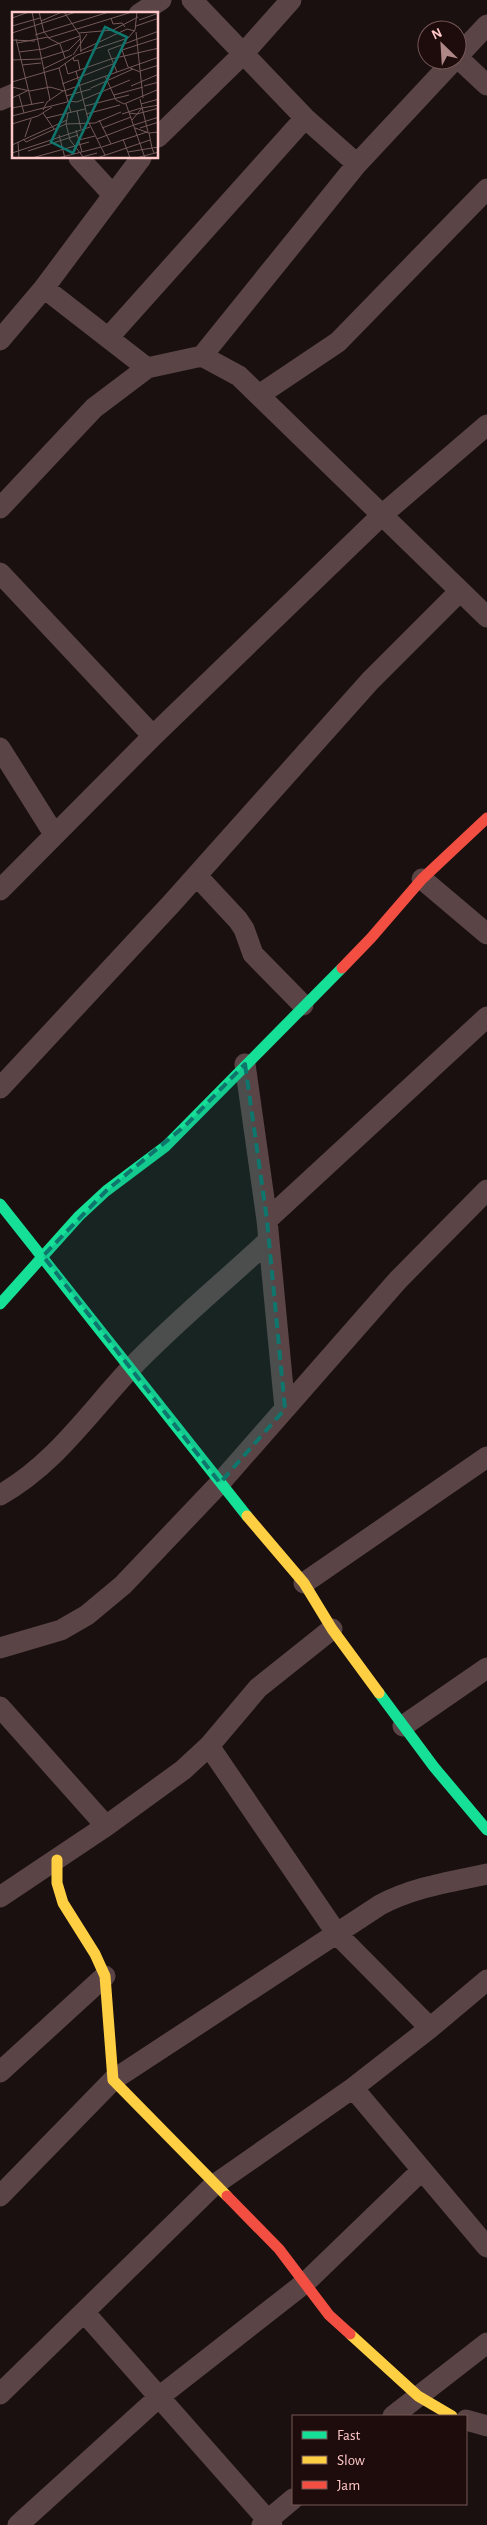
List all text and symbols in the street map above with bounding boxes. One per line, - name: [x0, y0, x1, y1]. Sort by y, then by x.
- inset map: [12, 12, 159, 159]
- north arrow: [417, 20, 467, 70]
- text: N: [430, 26, 444, 43]
- legend: [292, 2415, 467, 2505]
- text: Fast: [337, 2428, 361, 2443]
- text: Slow: [337, 2453, 365, 2468]
- text: Jam: [337, 2478, 360, 2493]

